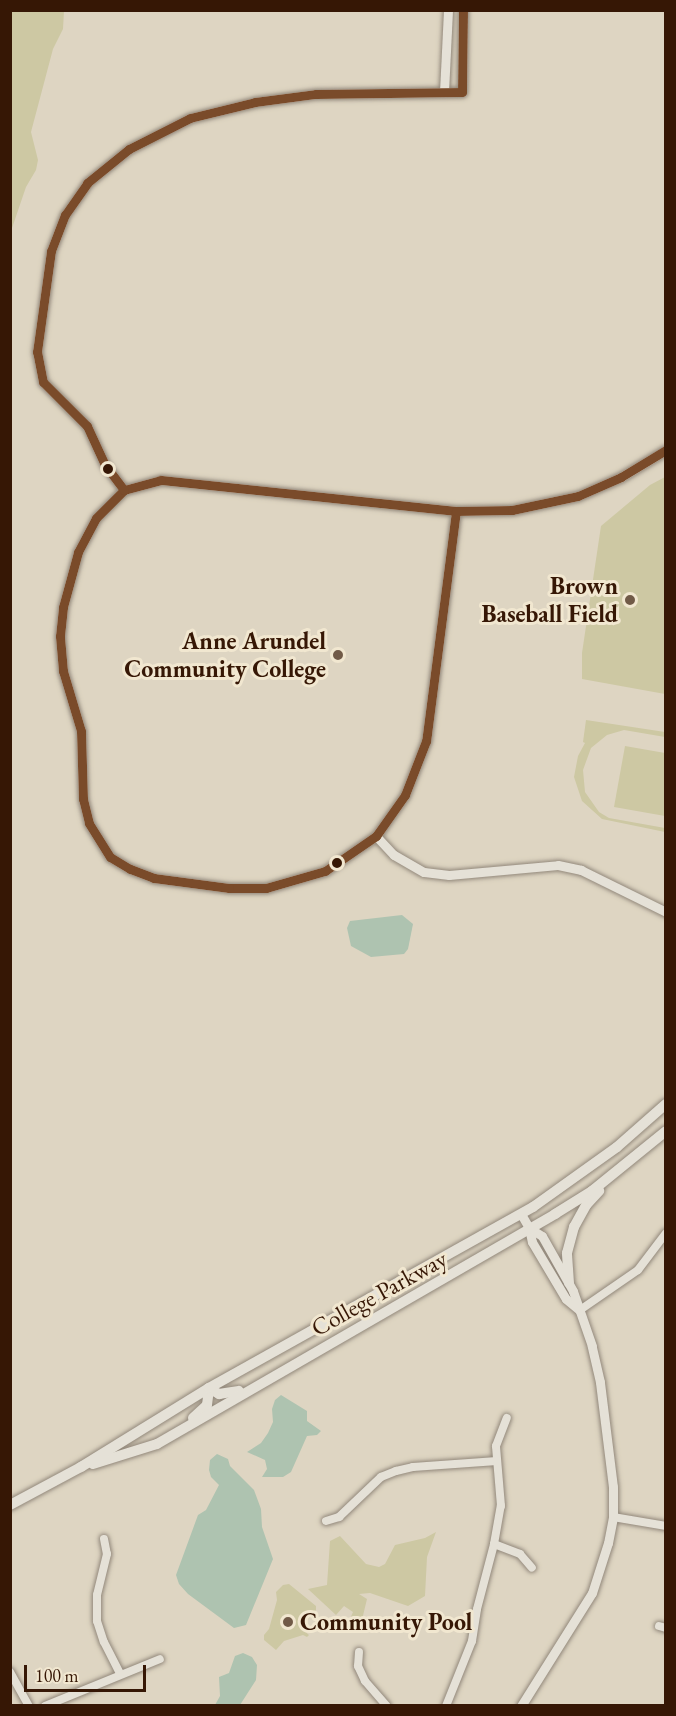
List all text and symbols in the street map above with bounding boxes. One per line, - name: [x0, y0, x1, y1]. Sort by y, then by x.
- unlabelled marker: [102, 463, 114, 475]
- place label: Brown Baseball Field: [481, 572, 618, 628]
- marker: Brown Baseball Field: [623, 593, 637, 607]
- place label: Anne Arundel Community College: [124, 627, 326, 683]
- marker: Anne Arundel Community College: [331, 648, 345, 662]
- unlabelled marker: [331, 857, 343, 869]
- street label: College Parkway: [306, 1244, 452, 1342]
- place label: Community Pool: [300, 1608, 472, 1636]
- marker: Community Pool: [281, 1615, 295, 1629]
- scale bar: [27, 1653, 148, 1691]
- text: 100 m: [35, 1664, 79, 1687]

